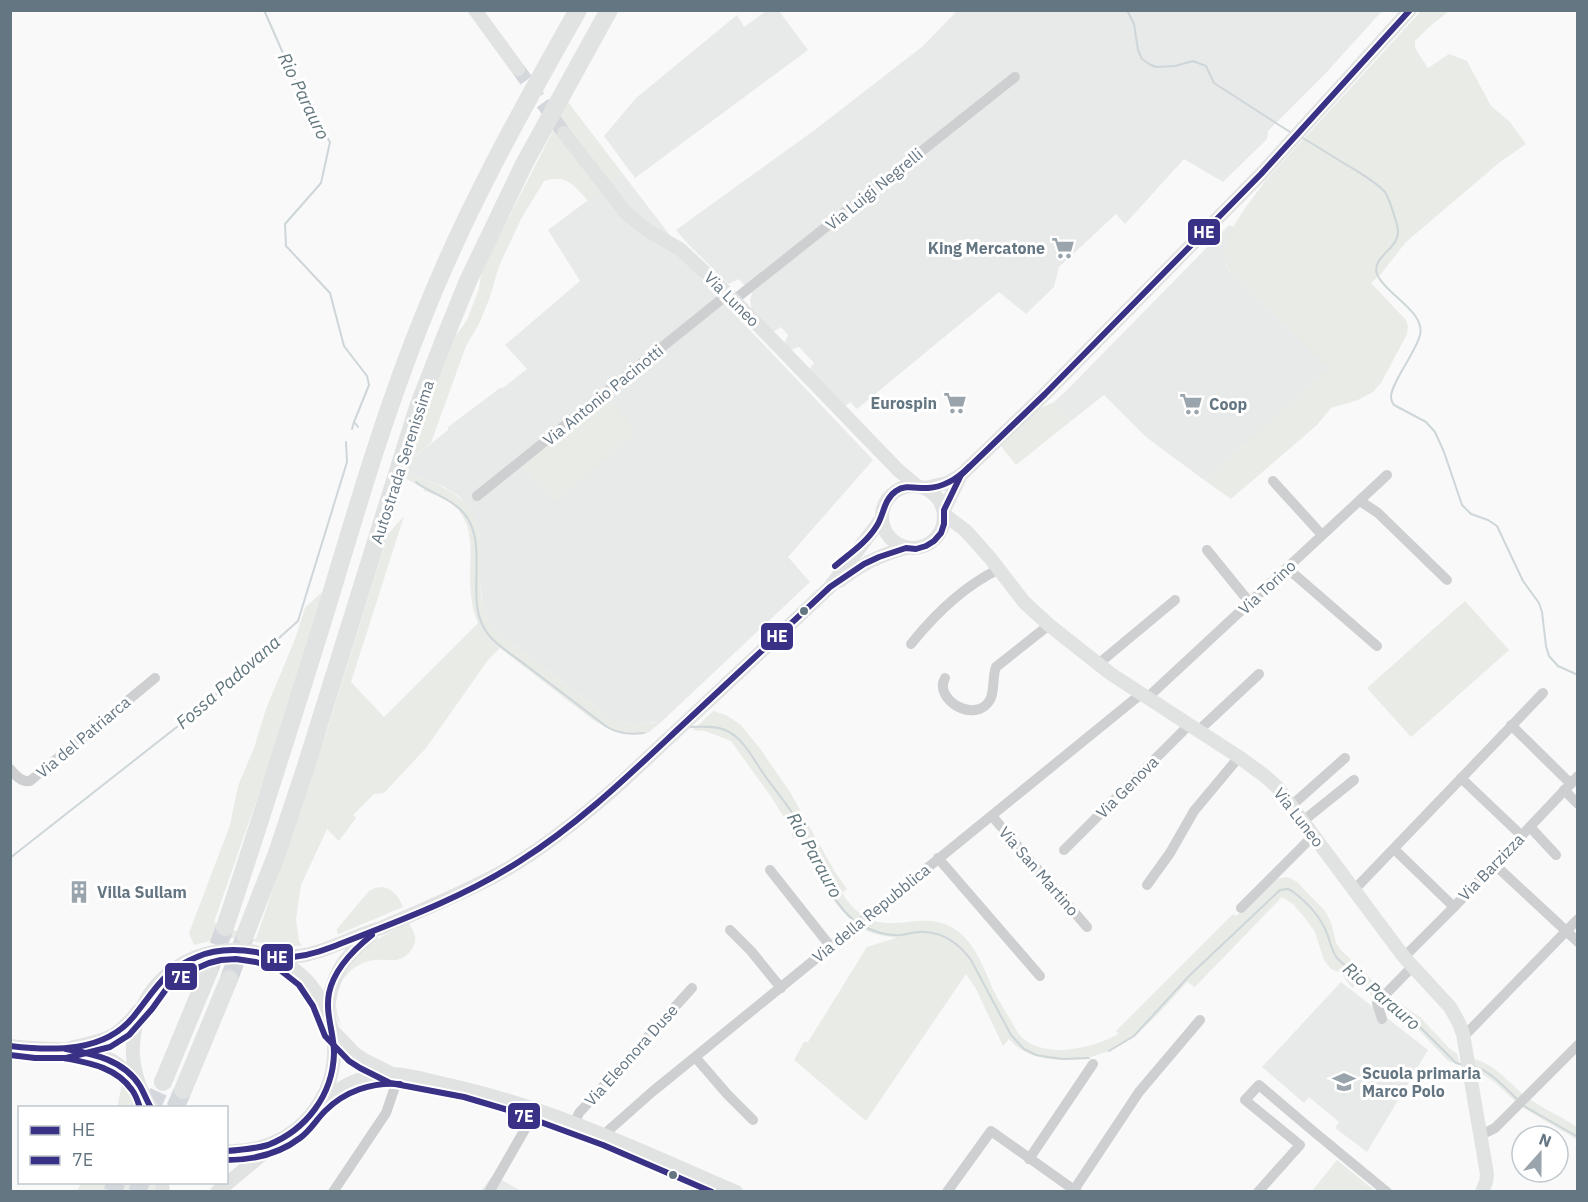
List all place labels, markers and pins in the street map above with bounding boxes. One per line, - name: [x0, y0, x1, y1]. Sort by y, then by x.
- supermarket icon: King Mercatone: [1050, 235, 1076, 261]
- place label: King Mercatone: [928, 238, 1045, 258]
- supermarket icon: Eurospin: [942, 390, 968, 416]
- supermarket icon: Coop: [1178, 391, 1204, 417]
- place label: Eurospin: [870, 393, 937, 413]
- place label: Coop: [1209, 394, 1247, 414]
- unlabelled marker: [798, 605, 810, 617]
- building icon: Villa Sullam: [66, 879, 92, 905]
- place label: Villa Sullam: [97, 882, 187, 902]
- place label: Scuola primaria Marco Polo: [1362, 1063, 1481, 1101]
- school or university icon: Scuola primaria Marco Polo: [1331, 1069, 1357, 1095]
- unlabelled marker: [667, 1169, 679, 1181]

